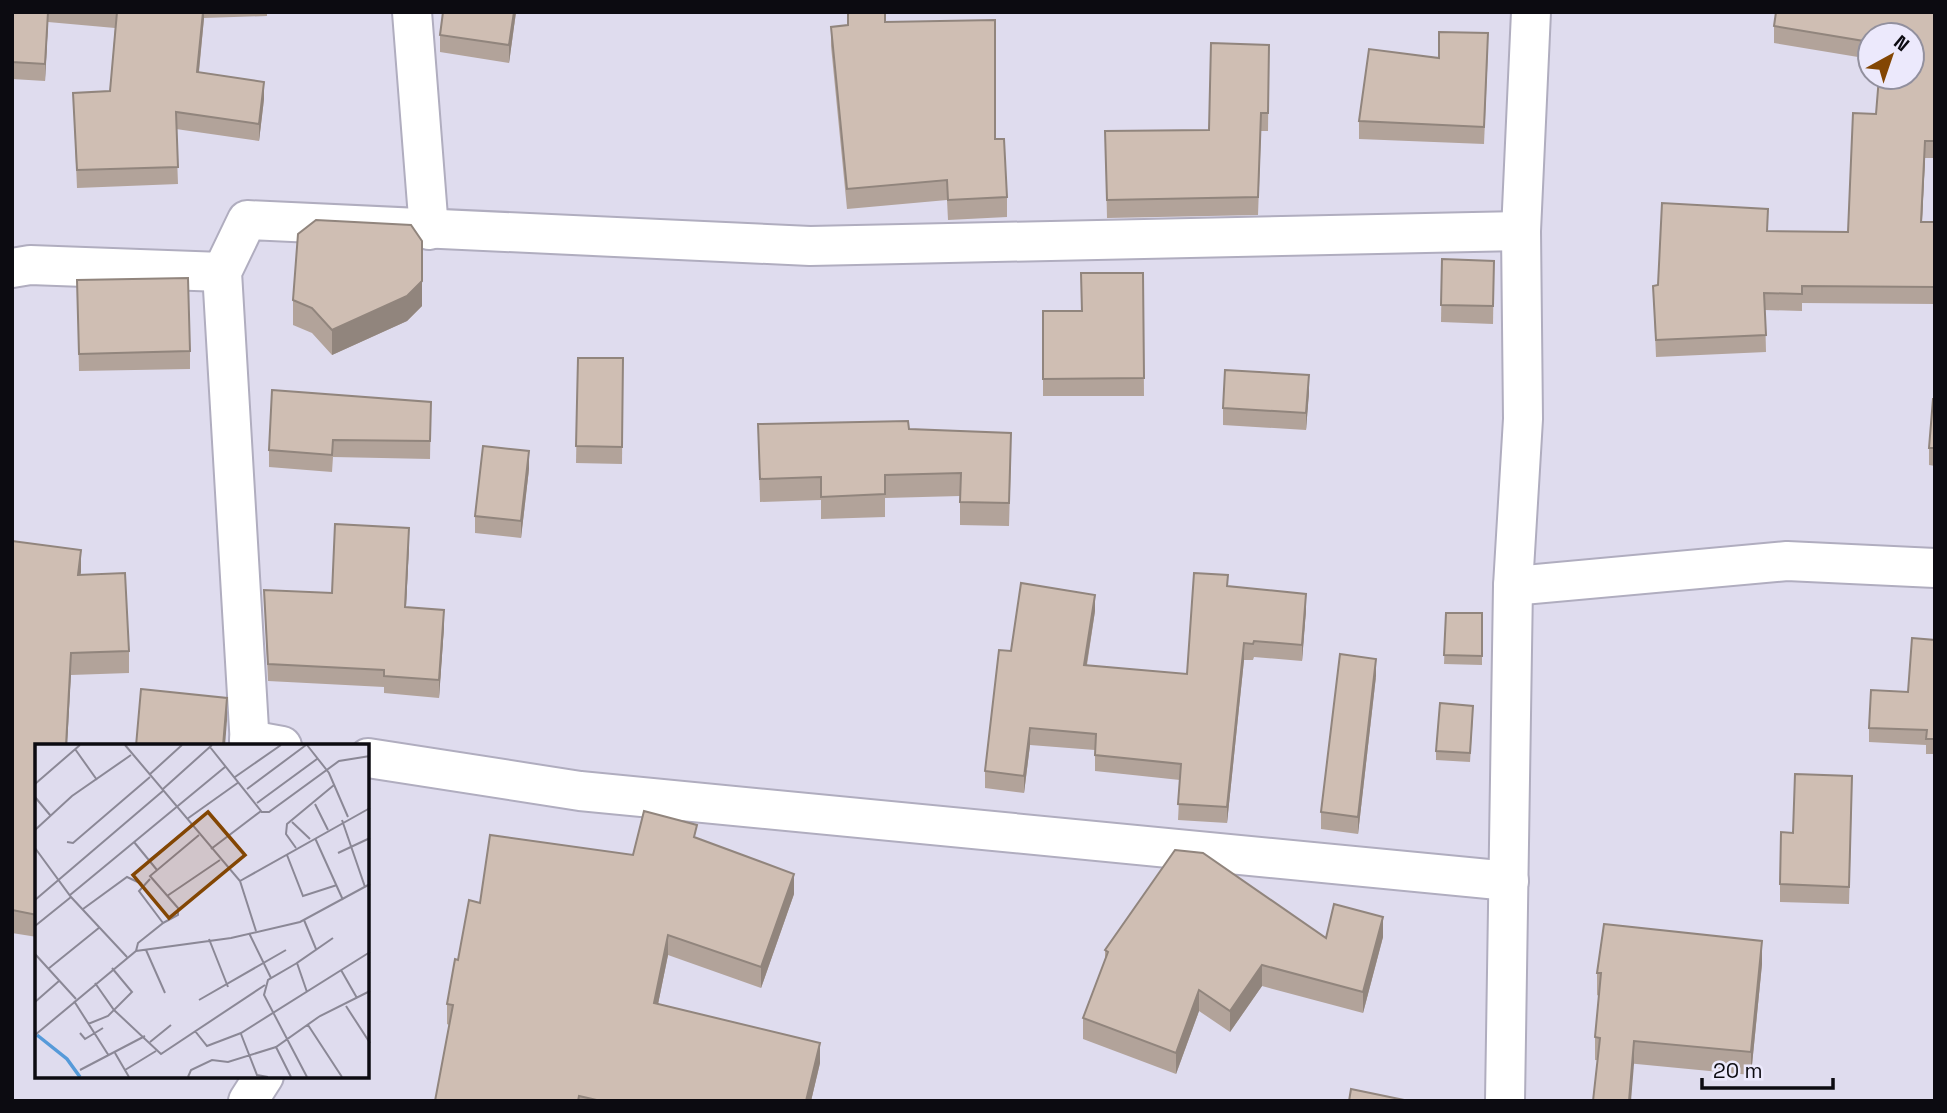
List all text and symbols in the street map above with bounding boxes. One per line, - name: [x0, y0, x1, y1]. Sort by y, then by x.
- north arrow: [1856, 21, 1926, 91]
- text: N: [1889, 30, 1915, 57]
- inset map: [35, 744, 369, 1078]
- scale bar: [1702, 1046, 1833, 1090]
- text: 20 m: [1713, 1057, 1763, 1084]

